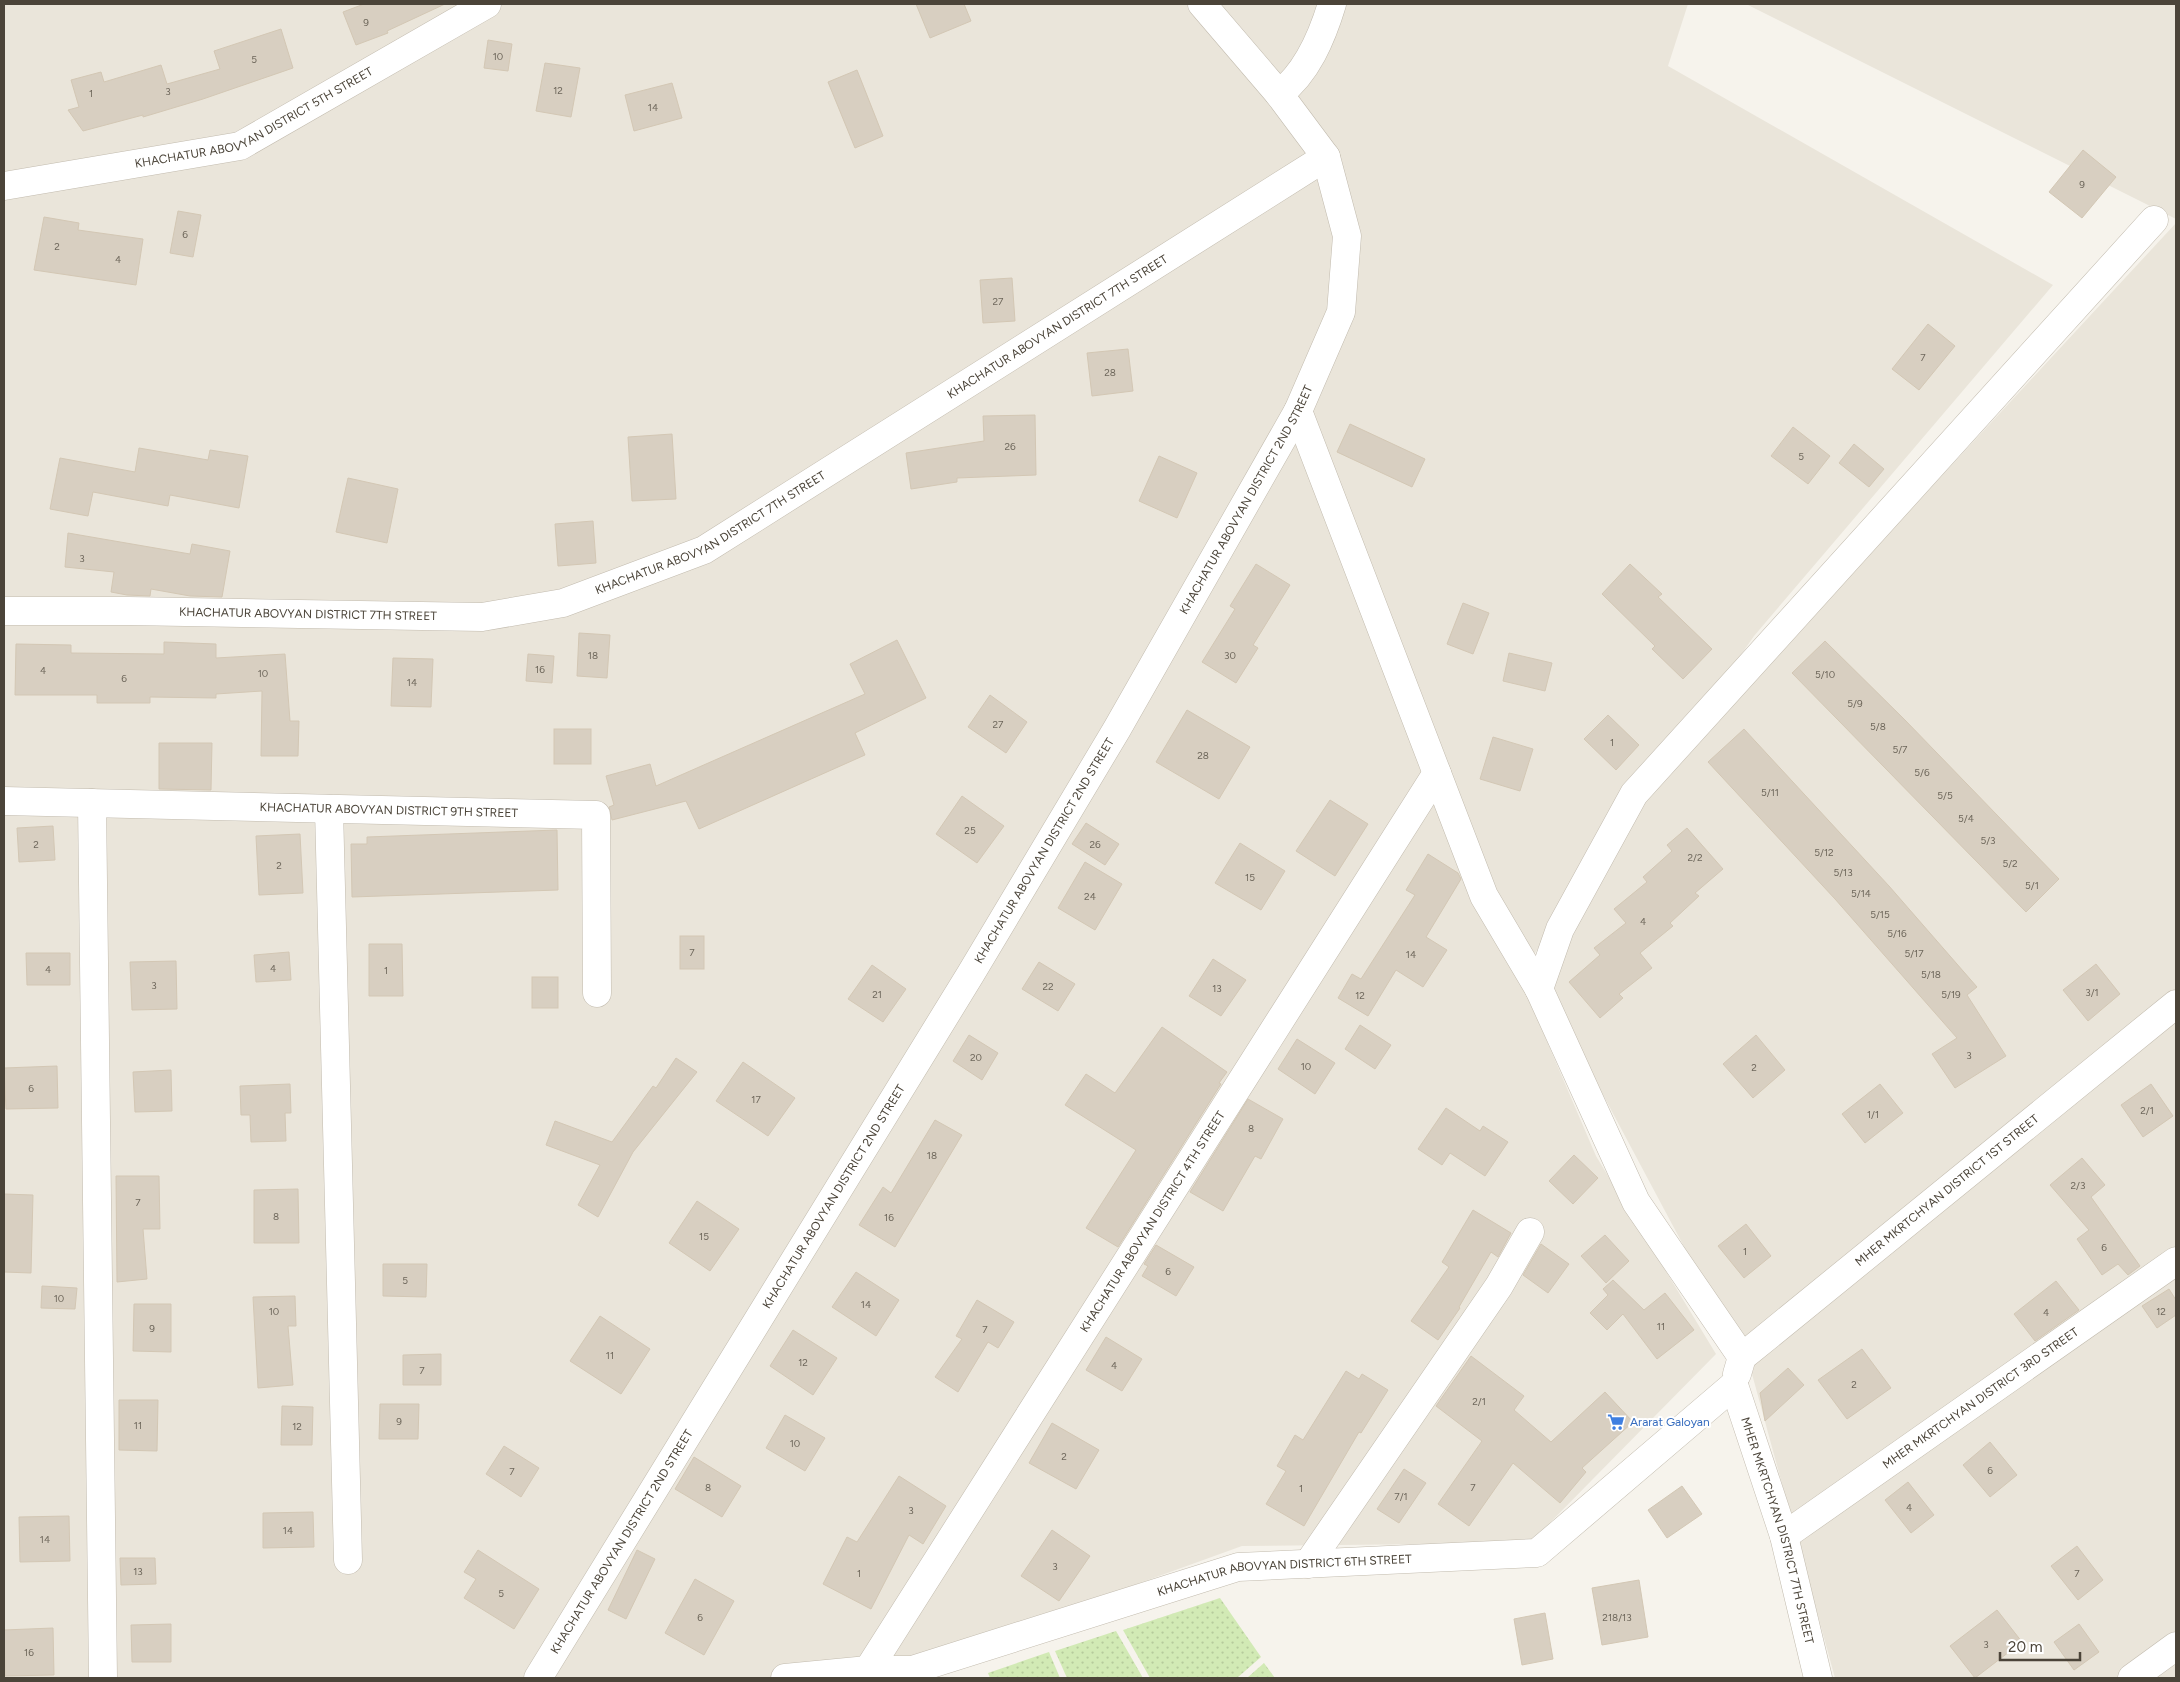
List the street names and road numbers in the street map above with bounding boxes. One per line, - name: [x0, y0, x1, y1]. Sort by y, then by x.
- street label: KHACHATUR ABOVYAN DISTRICT 5TH STREET: [134, 64, 376, 171]
- street label: KHACHATUR ABOVYAN DISTRICT 7TH STREET: [945, 252, 1171, 402]
- street label: KHACHATUR ABOVYAN DISTRICT 2ND STREET: [1177, 383, 1316, 617]
- street label: KHACHATUR ABOVYAN DISTRICT 7TH STREET: [593, 468, 828, 597]
- street label: KHACHATUR ABOVYAN DISTRICT 7TH STREET: [179, 605, 437, 623]
- street label: KHACHATUR ABOVYAN DISTRICT 2ND STREET: [972, 735, 1117, 966]
- street label: KHACHATUR ABOVYAN DISTRICT 9TH STREET: [260, 800, 519, 820]
- street label: KHACHATUR ABOVYAN DISTRICT 2ND STREET: [760, 1082, 908, 1311]
- street label: KHACHATUR ABOVYAN DISTRICT 4TH STREET: [1077, 1108, 1228, 1335]
- street label: MHER MKRTCHYAN DISTRICT 1ST STREET: [1852, 1111, 2042, 1269]
- street label: MHER MKRTCHYAN DISTRICT 3RD STREET: [1880, 1324, 2081, 1472]
- street label: MHER MKRTCHYAN DISTRICT 7TH STREET: [1738, 1415, 1817, 1646]
- street label: KHACHATUR ABOVYAN DISTRICT 2ND STREET: [548, 1427, 696, 1656]
- street label: KHACHATUR ABOVYAN DISTRICT 6TH STREET: [1155, 1552, 1412, 1599]

